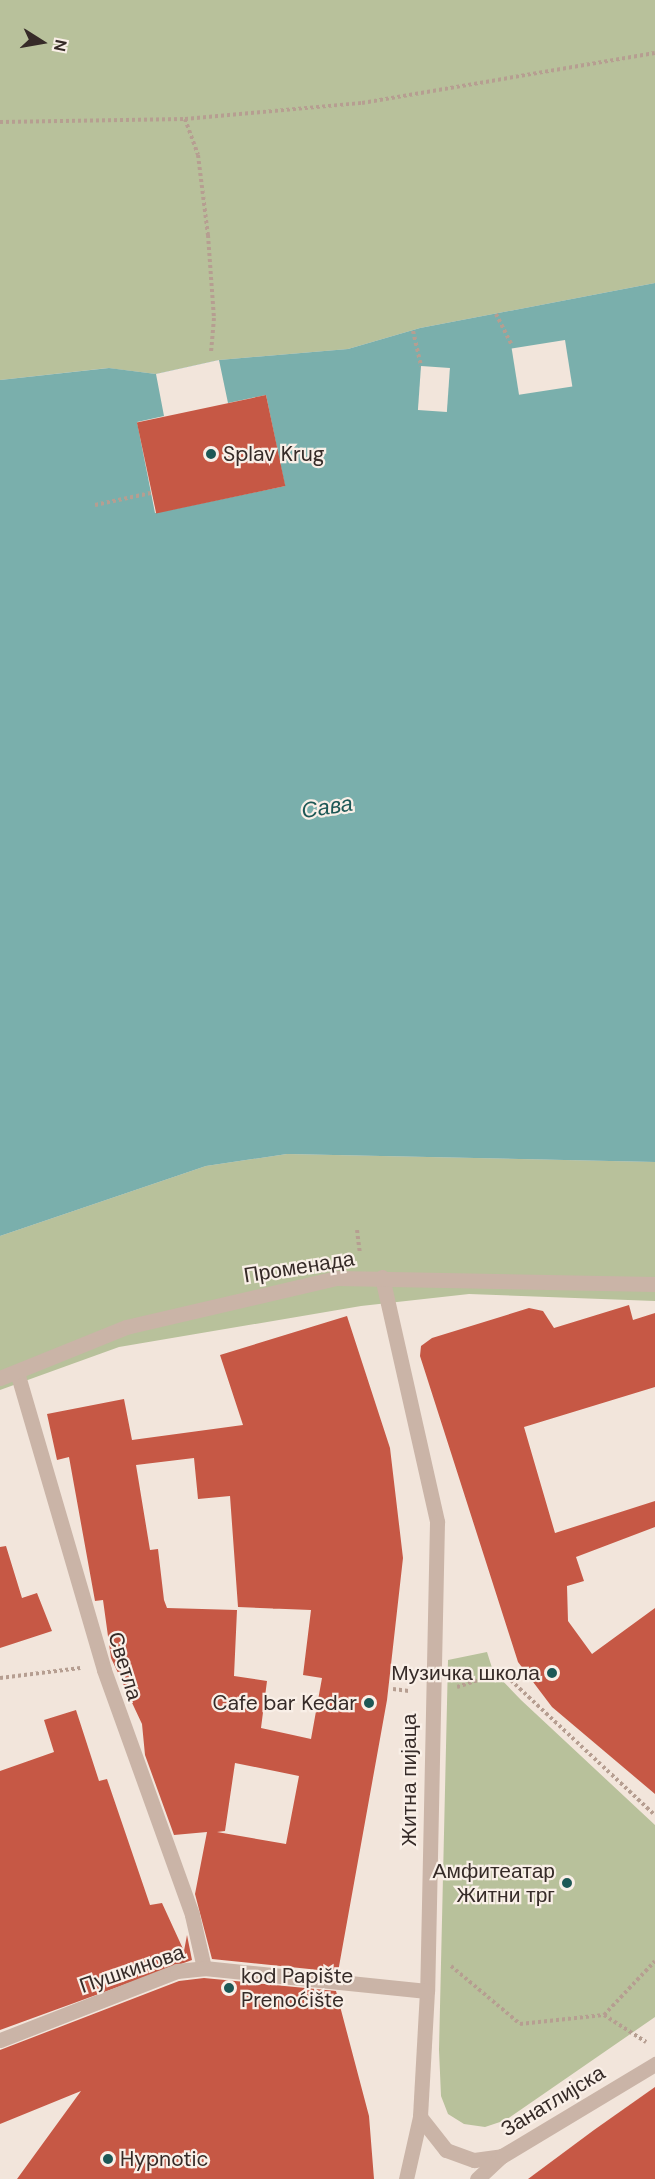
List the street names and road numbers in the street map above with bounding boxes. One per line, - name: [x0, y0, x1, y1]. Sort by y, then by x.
- street label: Променада: [242, 1246, 356, 1288]
- street label: Светла: [103, 1629, 147, 1703]
- street label: Житна пијаца: [396, 1714, 422, 1846]
- street label: Пушкинова: [76, 1939, 188, 1999]
- street label: Занатлијска: [496, 2060, 610, 2142]

